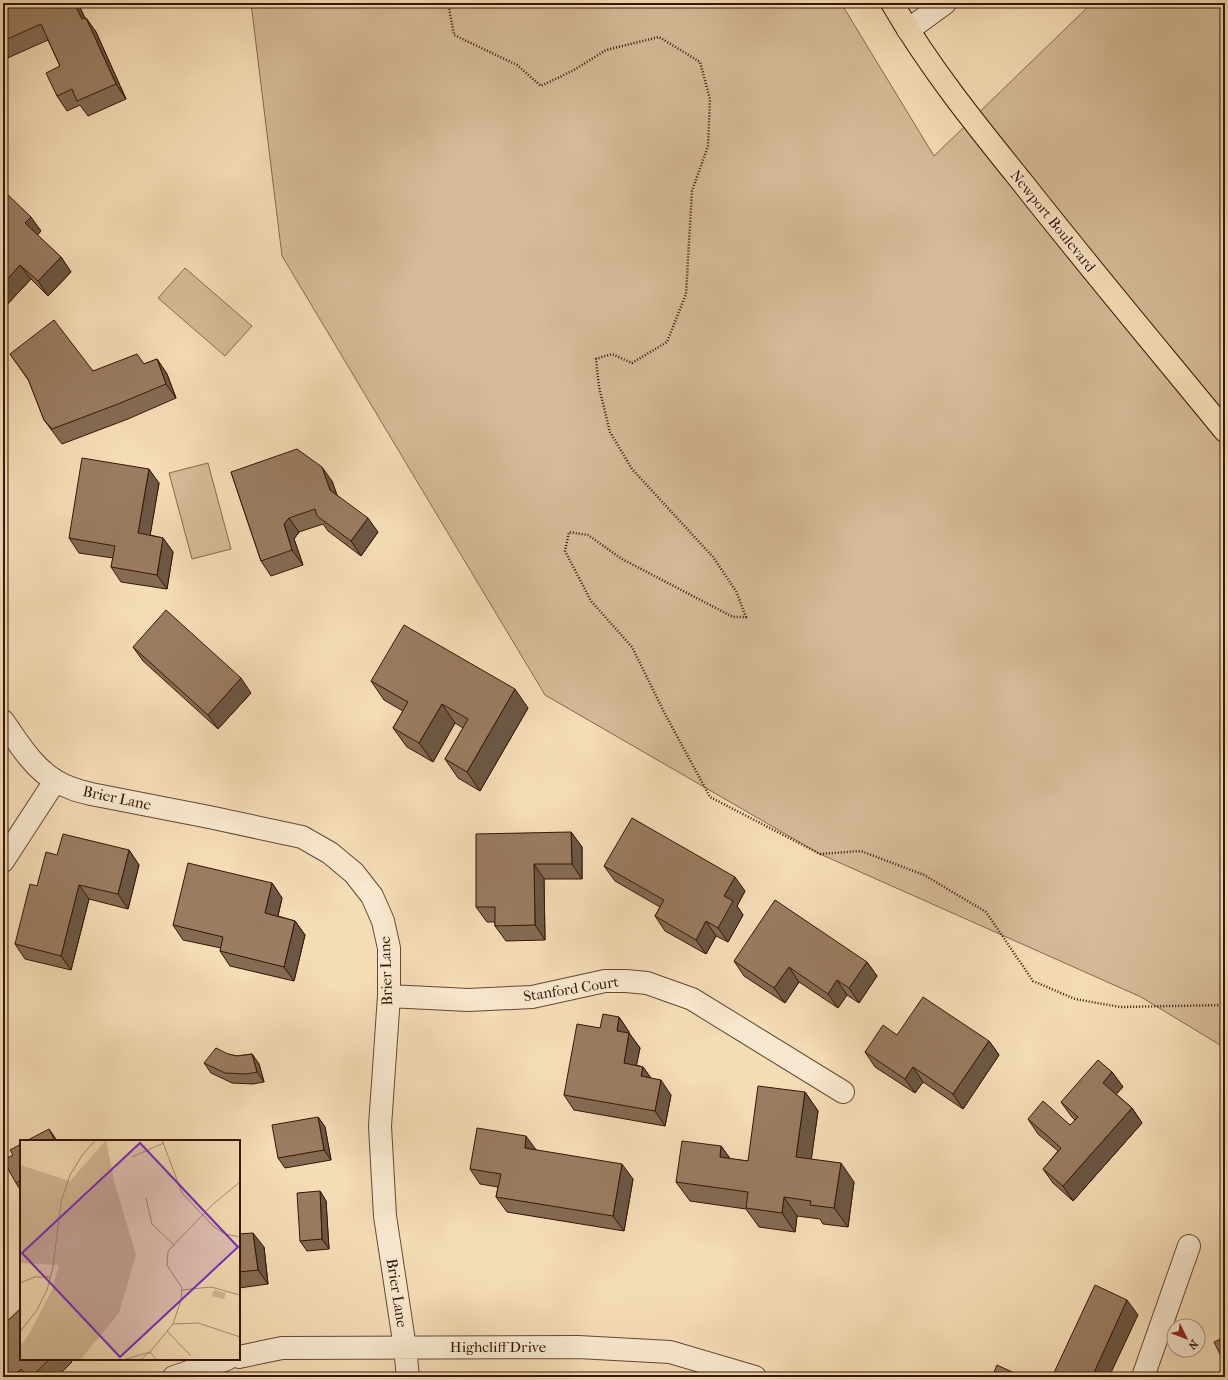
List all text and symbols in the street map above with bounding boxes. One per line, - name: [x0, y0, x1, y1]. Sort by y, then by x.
- street label: Newport Boulevard: [1006, 166, 1100, 276]
- street label: Brier Lane: [81, 782, 153, 814]
- street label: Brier Lane: [376, 935, 396, 1006]
- street label: Stanford Court: [522, 972, 621, 1005]
- inset map: [20, 1140, 240, 1360]
- street label: Brier Lane: [383, 1257, 411, 1329]
- north arrow: [1166, 1318, 1206, 1358]
- text: N: [1185, 1337, 1201, 1352]
- street label: Highcliff Drive: [450, 1338, 547, 1356]

